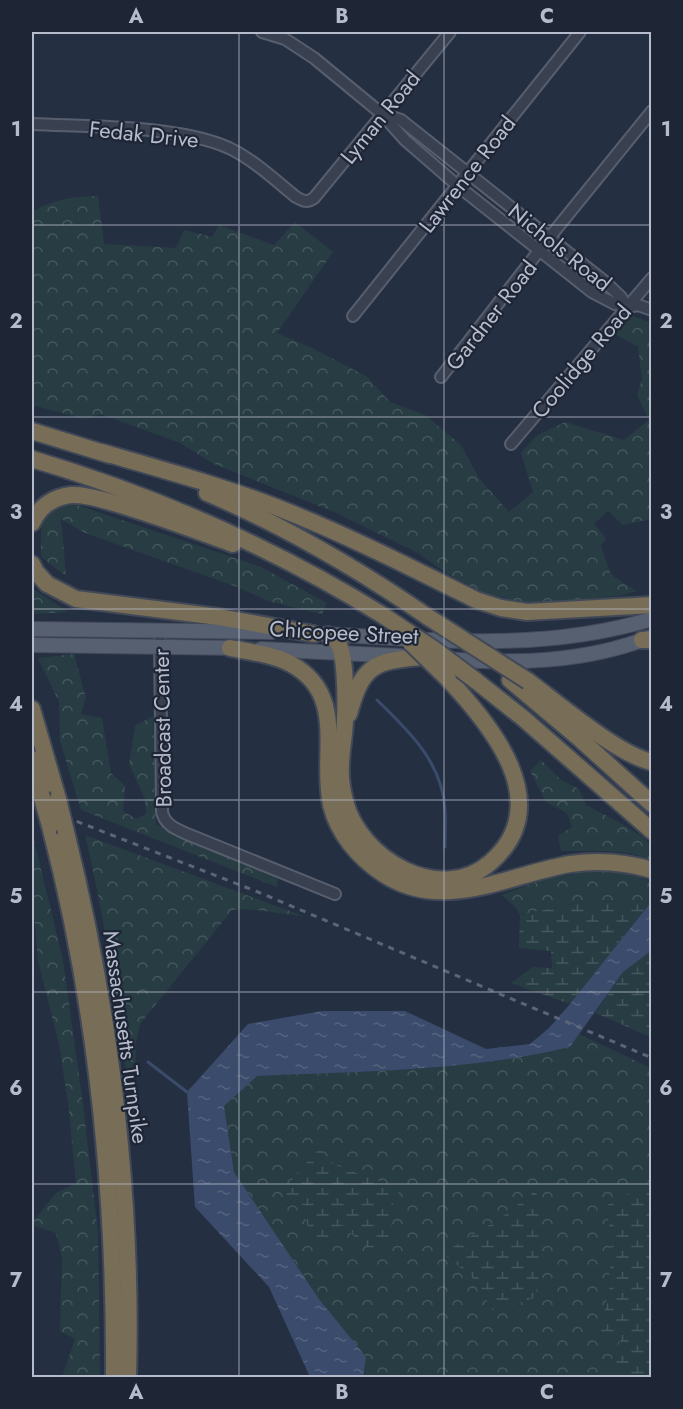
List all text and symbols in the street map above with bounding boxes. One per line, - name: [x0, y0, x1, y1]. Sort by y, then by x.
- text: A: [128, 2, 144, 31]
- text: B: [335, 2, 349, 31]
- text: C: [540, 2, 554, 31]
- street label: Lyman Road: [332, 63, 428, 171]
- street label: Lawrence Road: [411, 108, 523, 240]
- street label: Fedak Drive: [88, 112, 200, 156]
- text: 1: [11, 115, 21, 144]
- text: 1: [661, 115, 671, 144]
- street label: Nichols Road: [501, 195, 619, 299]
- street label: Gardner Road: [438, 253, 544, 377]
- street label: Coolidge Road: [524, 297, 638, 425]
- text: 2: [9, 307, 23, 336]
- text: 2: [659, 307, 673, 336]
- text: 3: [10, 498, 22, 527]
- text: 3: [660, 498, 672, 527]
- street label: Chicopee Street: [269, 612, 420, 652]
- street label: Broadcast Center: [145, 648, 179, 808]
- text: 4: [9, 690, 23, 719]
- text: 4: [659, 690, 673, 719]
- text: 5: [10, 882, 23, 911]
- text: 5: [660, 882, 673, 911]
- street label: Massachusetts Turnpike: [95, 929, 157, 1145]
- text: 6: [9, 1074, 23, 1103]
- text: 6: [659, 1074, 673, 1103]
- text: 7: [10, 1266, 23, 1295]
- text: 7: [660, 1266, 673, 1295]
- text: A: [128, 1378, 144, 1407]
- text: B: [335, 1378, 349, 1407]
- text: C: [540, 1378, 554, 1407]

